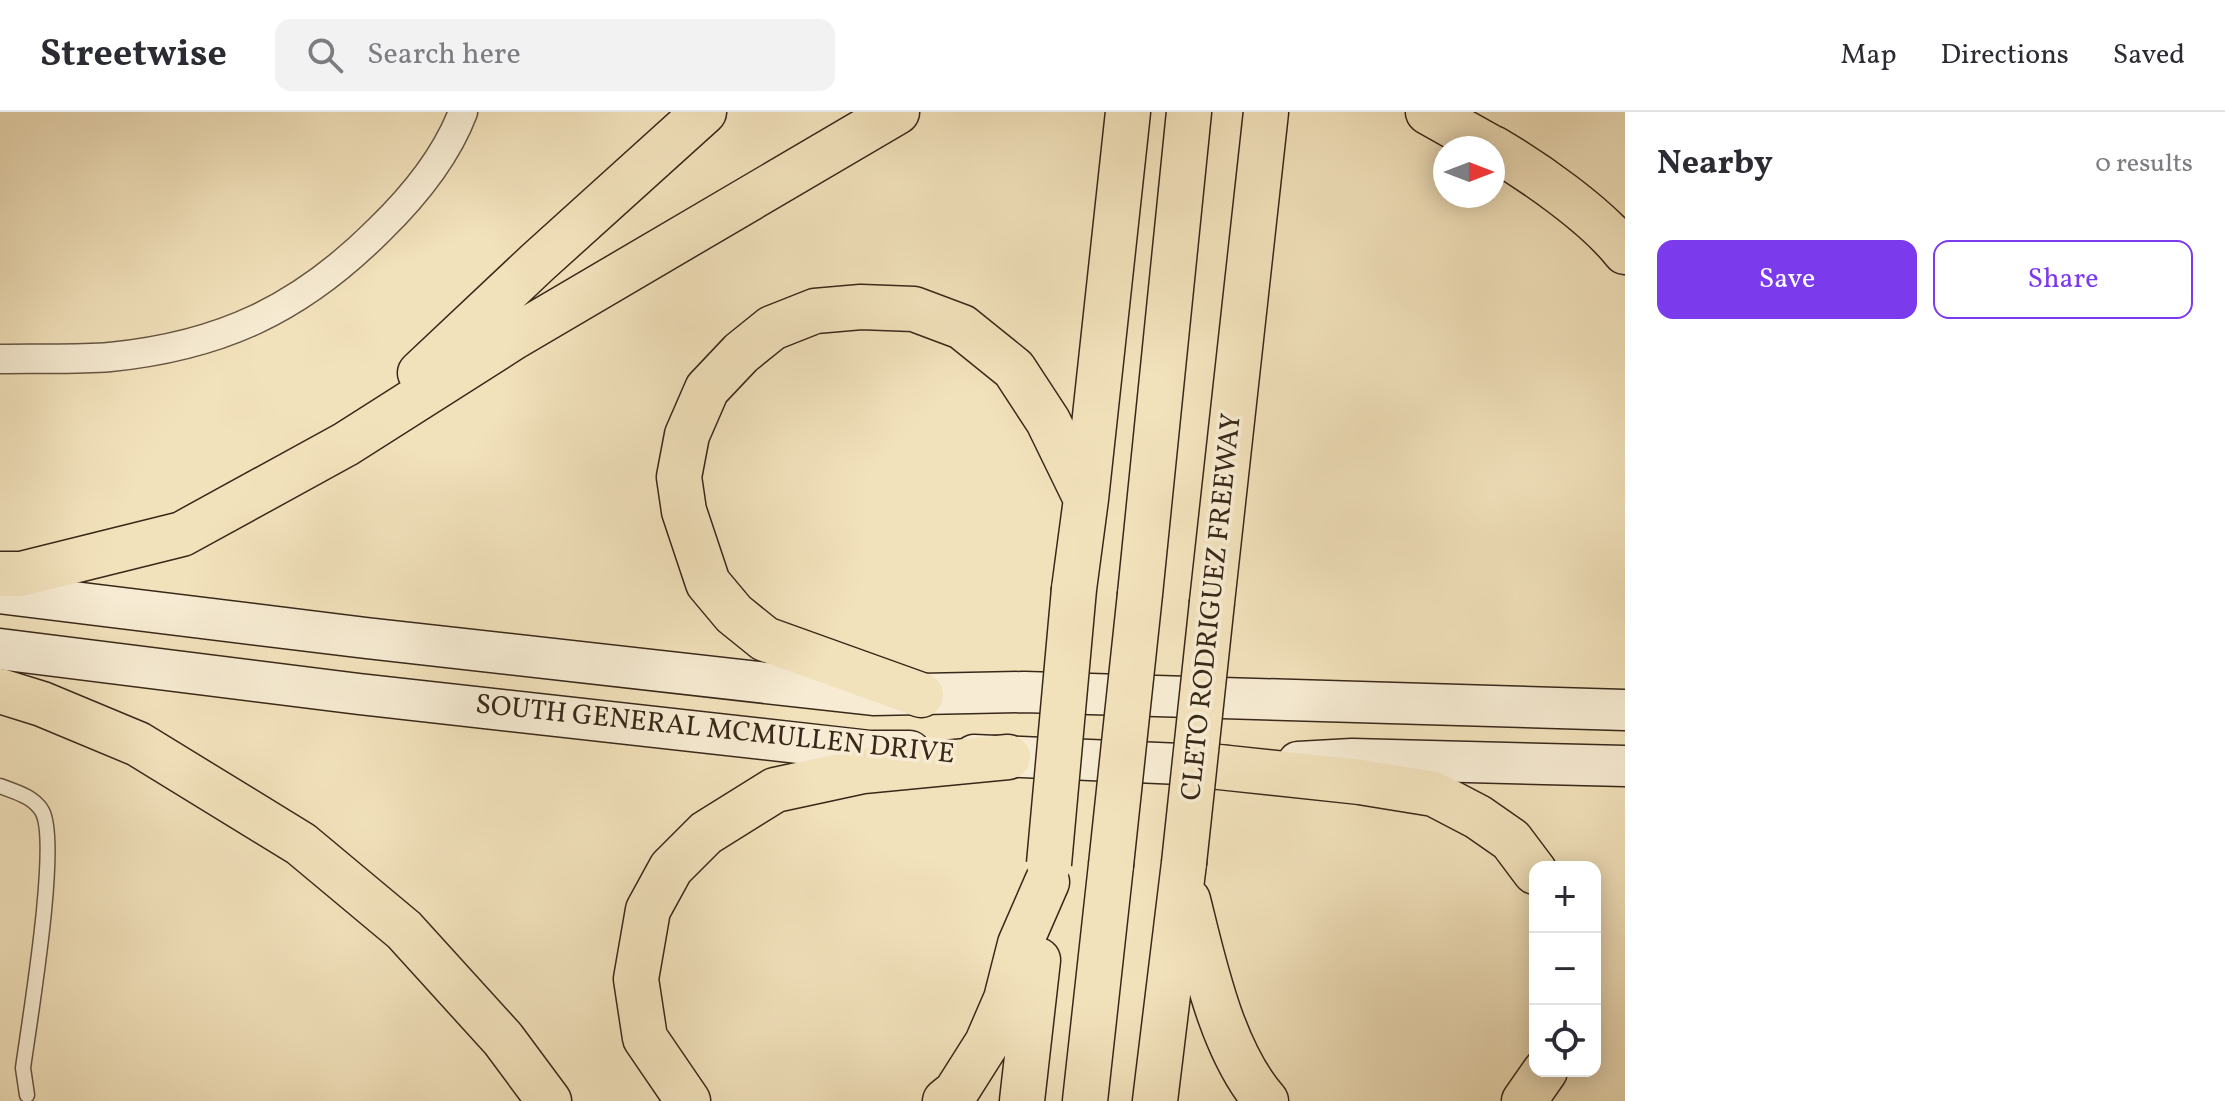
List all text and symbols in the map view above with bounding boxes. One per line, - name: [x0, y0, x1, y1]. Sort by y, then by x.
- search box: [275, 19, 835, 91]
- text: Streetwise: [40, 29, 227, 82]
- icon: search: [303, 33, 347, 77]
- text: Search here: [367, 34, 521, 76]
- text: Map: [1841, 36, 1897, 75]
- text: Directions: [1941, 36, 2069, 75]
- text: Saved: [2113, 36, 2185, 75]
- north arrow: [1433, 136, 1505, 208]
- text: Nearby: [1657, 141, 1773, 188]
- text: 0 results: [2095, 146, 2193, 182]
- button: Save: [1657, 240, 1917, 319]
- button: Share: [1933, 240, 2193, 319]
- street label: CLETO RODRIGUEZ FREEWAY: [1172, 411, 1252, 803]
- street label: SOUTH GENERAL MCMULLEN DRIVE: [473, 685, 957, 775]
- map controls: [1529, 861, 1601, 1077]
- button: +: [1529, 861, 1601, 933]
- button: −: [1529, 933, 1601, 1005]
- button: locate: [1529, 1005, 1601, 1077]

